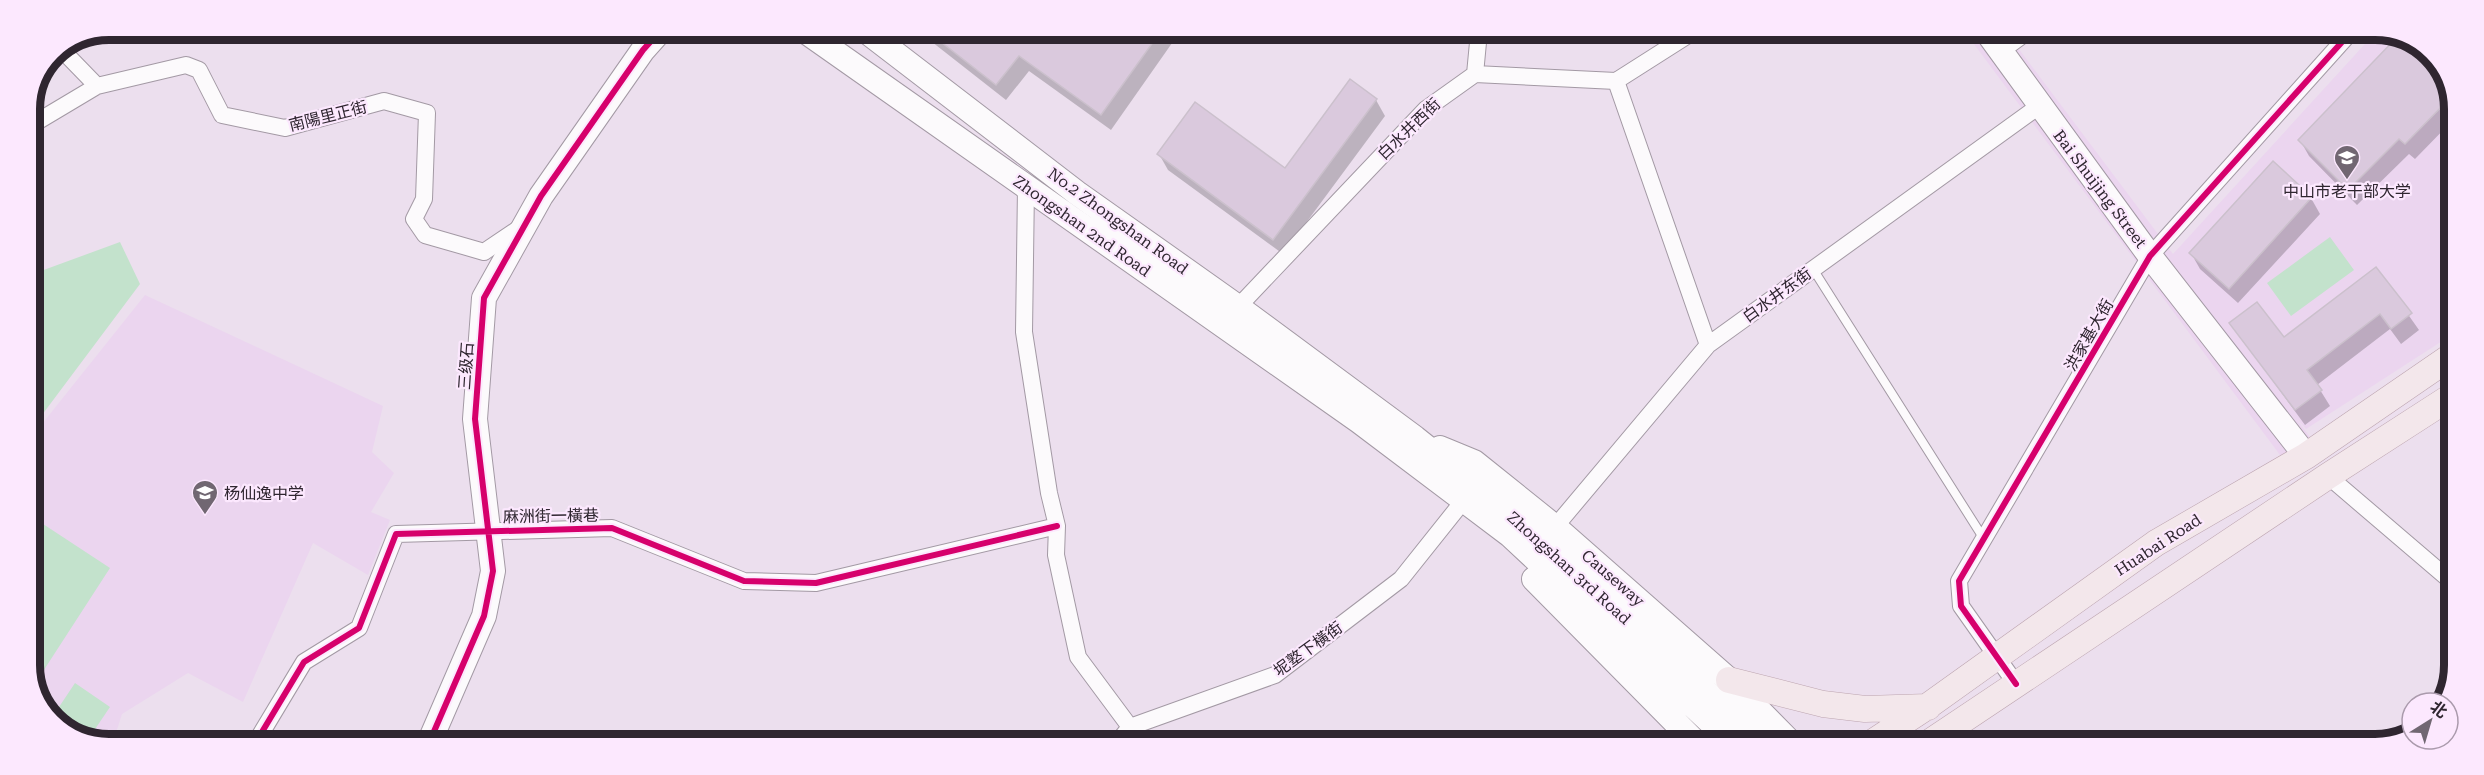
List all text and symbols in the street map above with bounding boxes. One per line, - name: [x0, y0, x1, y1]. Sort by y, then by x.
- street label: 白水井西街: [1374, 94, 1444, 164]
- street label: 南陽里正街: [287, 97, 369, 135]
- street label: Bai Shuijing Street: [2049, 126, 2151, 252]
- school or university icon: 中山市老干部大学: [2332, 143, 2362, 181]
- street label: No.2 Zhongshan Road: [1044, 164, 1192, 278]
- street label: Zhongshan 2nd Road: [1010, 171, 1154, 281]
- place label: 中山市老干部大学: [2283, 182, 2411, 201]
- street label: 白水井东街: [1739, 264, 1815, 326]
- street label: 洪家基大街: [2061, 296, 2117, 374]
- street label: 三级石: [455, 341, 477, 391]
- school or university icon: 杨仙逸中学: [190, 478, 220, 516]
- place label: 杨仙逸中学: [224, 484, 304, 503]
- street label: 麻洲街一橫巷: [503, 506, 599, 526]
- street label: Zhongshan 3rd Road: [1503, 508, 1635, 628]
- street label: Huabai Road: [2111, 510, 2205, 580]
- street label: Causeway: [1578, 546, 1649, 611]
- street label: 坭墪下橫街: [1270, 618, 1346, 680]
- north arrow: [2400, 691, 2460, 751]
- text: 北: [2427, 697, 2451, 722]

